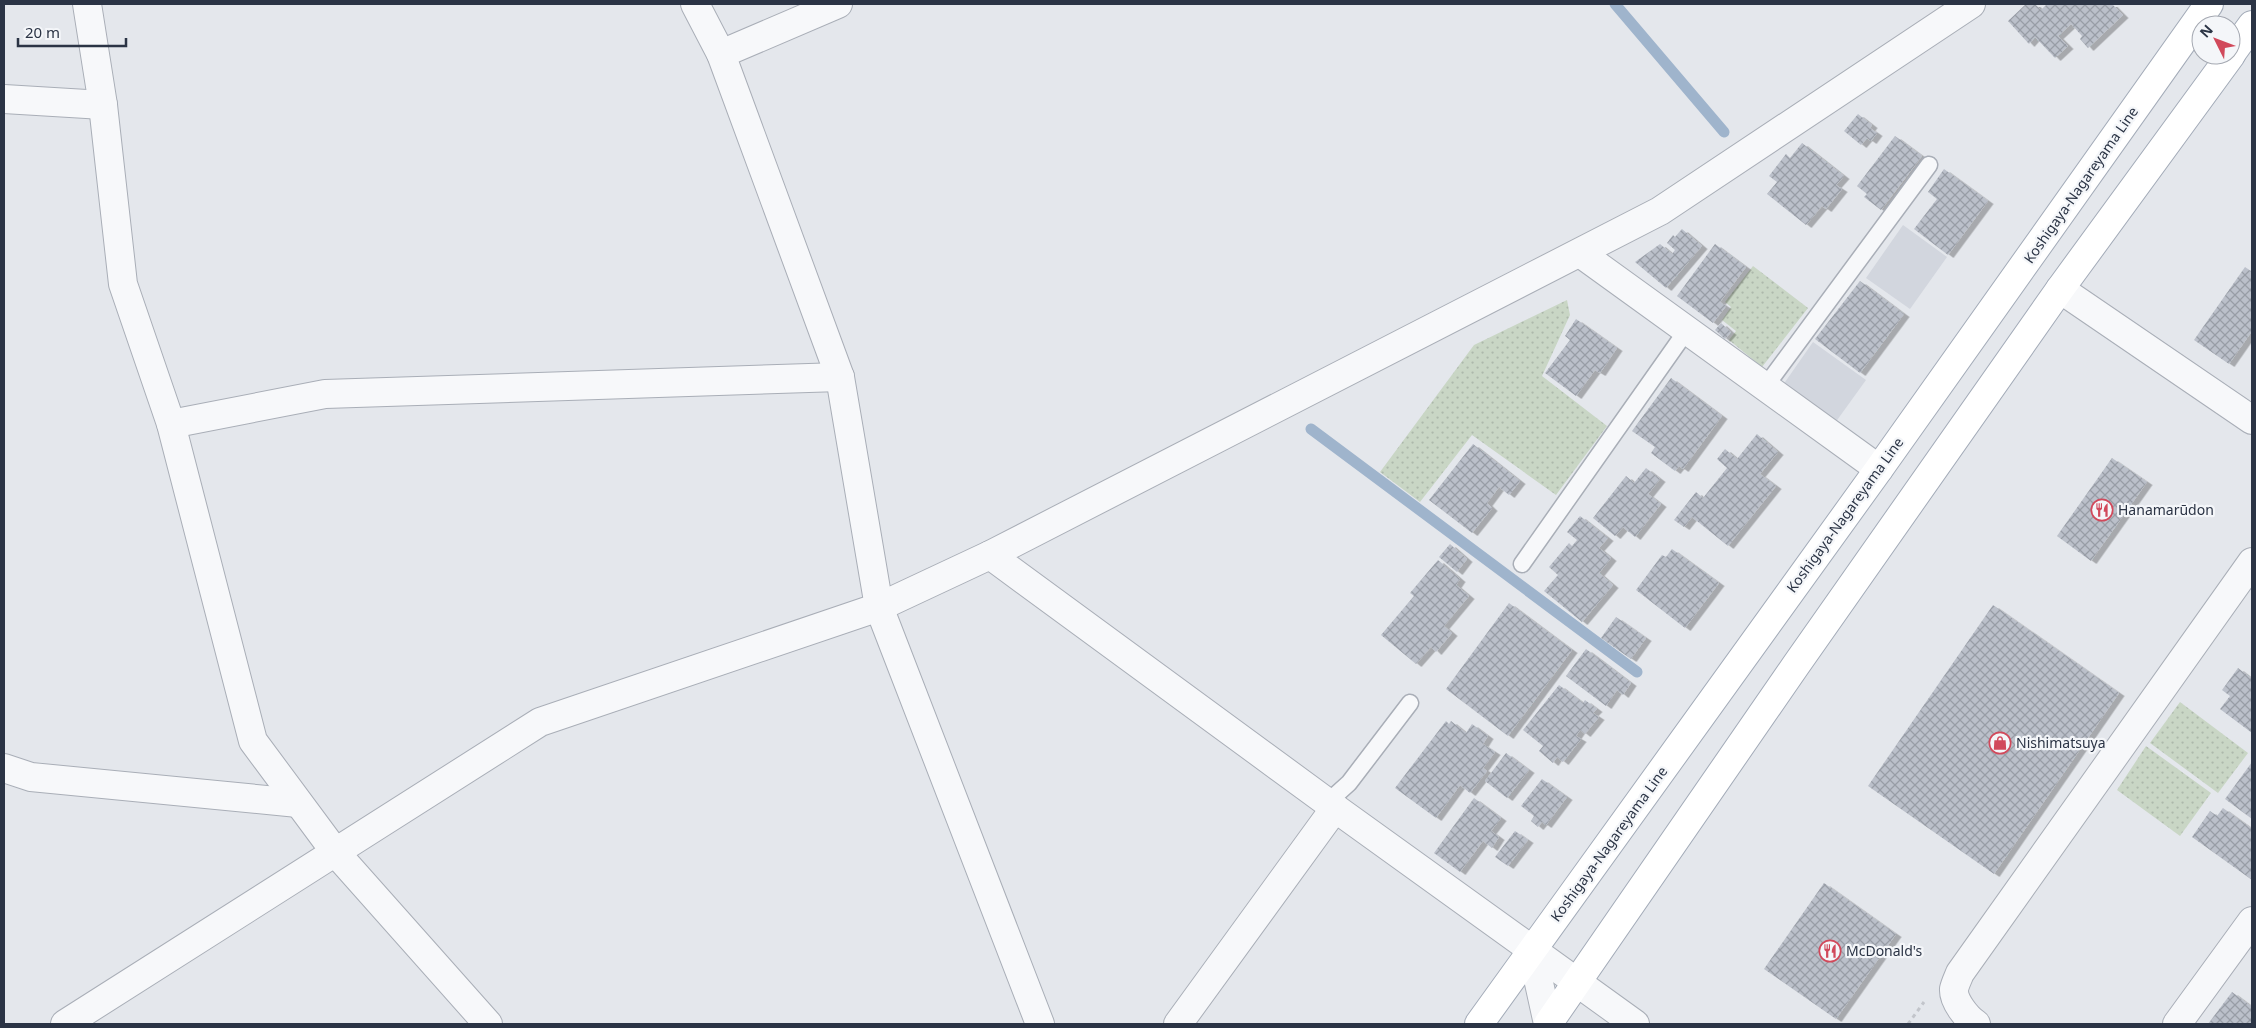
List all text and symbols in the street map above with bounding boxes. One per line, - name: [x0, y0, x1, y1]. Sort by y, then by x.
- scale bar: [18, 15, 125, 47]
- north arrow: [2191, 15, 2241, 65]
- text: N: [2195, 20, 2217, 42]
- text: 20 m: [25, 22, 60, 42]
- street label: Koshigaya-Nagareyama Line: [2019, 103, 2142, 267]
- street label: Koshigaya-Nagareyama Line: [1782, 433, 1907, 596]
- restaurant icon: Hanamarūdon: [2090, 498, 2114, 522]
- place label: Hanamarūdon: [2118, 500, 2214, 519]
- shop icon: Nishimatsuya: [1988, 731, 2012, 755]
- place label: Nishimatsuya: [2016, 733, 2106, 752]
- street label: Koshigaya-Nagareyama Line: [1546, 762, 1671, 925]
- restaurant icon: McDonald's: [1818, 939, 1842, 963]
- place label: McDonald's: [1846, 941, 1923, 960]

